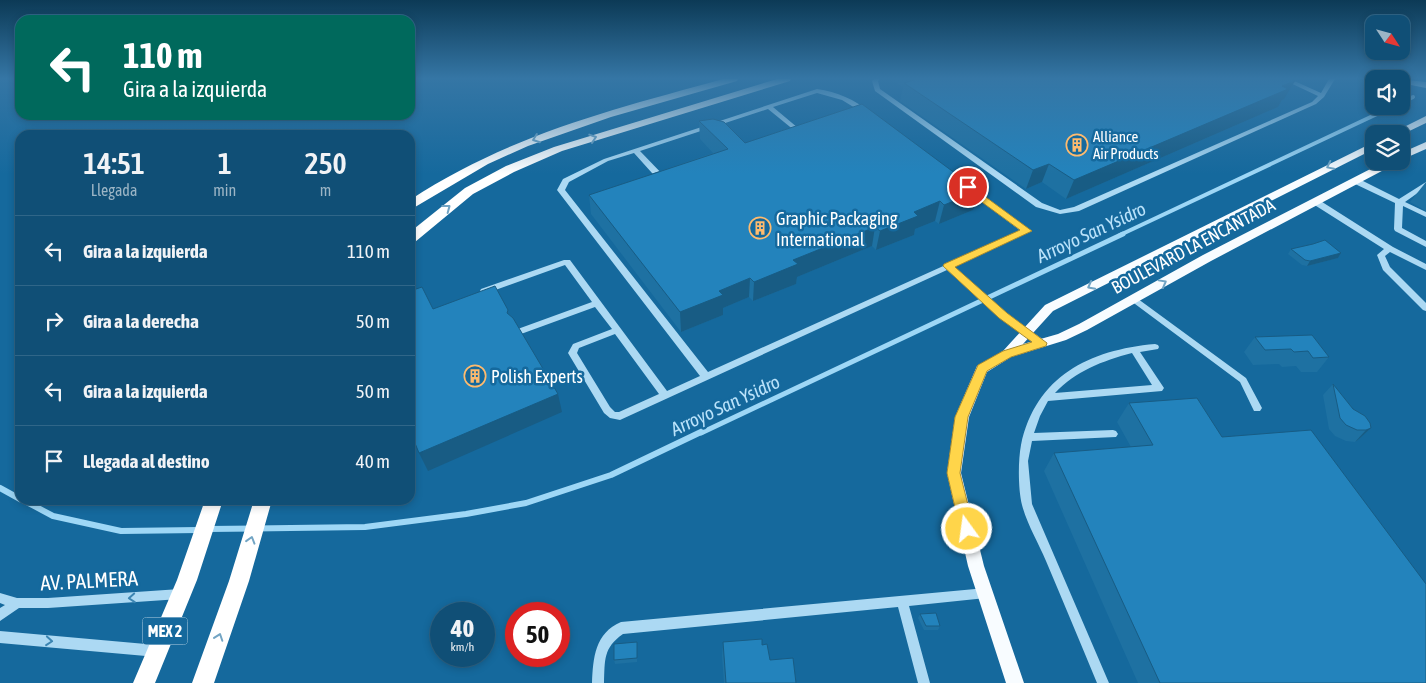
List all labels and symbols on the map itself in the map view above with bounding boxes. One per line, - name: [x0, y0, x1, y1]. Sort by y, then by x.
- north arrow: [1365, 15, 1410, 60]
- place label: Alliance Air Products: [1093, 128, 1159, 162]
- one-way arrow: [532, 133, 541, 143]
- building icon: Alliance Air Products: [1065, 133, 1089, 157]
- one-way arrow: [588, 134, 597, 144]
- one-way arrow: [1326, 160, 1335, 170]
- pin: [947, 166, 989, 208]
- street label: BOULEVARD LA ENCANTADA: [1108, 194, 1278, 298]
- water label: Arroyo San Ysidro: [1032, 197, 1149, 267]
- one-way arrow: [441, 205, 450, 213]
- place label: Graphic Packaging International: [776, 208, 898, 250]
- building icon: Graphic Packaging International: [748, 216, 772, 240]
- one-way arrow: [1158, 279, 1167, 289]
- one-way arrow: [1087, 280, 1096, 290]
- building icon: Polish Experts: [463, 364, 487, 388]
- place label: Polish Experts: [491, 366, 583, 387]
- water label: Arroyo San Ysidro: [666, 370, 783, 440]
- position arrow: [940, 502, 992, 554]
- one-way arrow: [246, 537, 256, 545]
- street label: AV. PALMERA: [40, 565, 139, 595]
- one-way arrow: [127, 592, 135, 603]
- speed limit sign: 50: [505, 602, 570, 667]
- road number: MEX 2: [142, 618, 188, 644]
- one-way arrow: [213, 633, 223, 642]
- one-way arrow: [45, 636, 53, 647]

